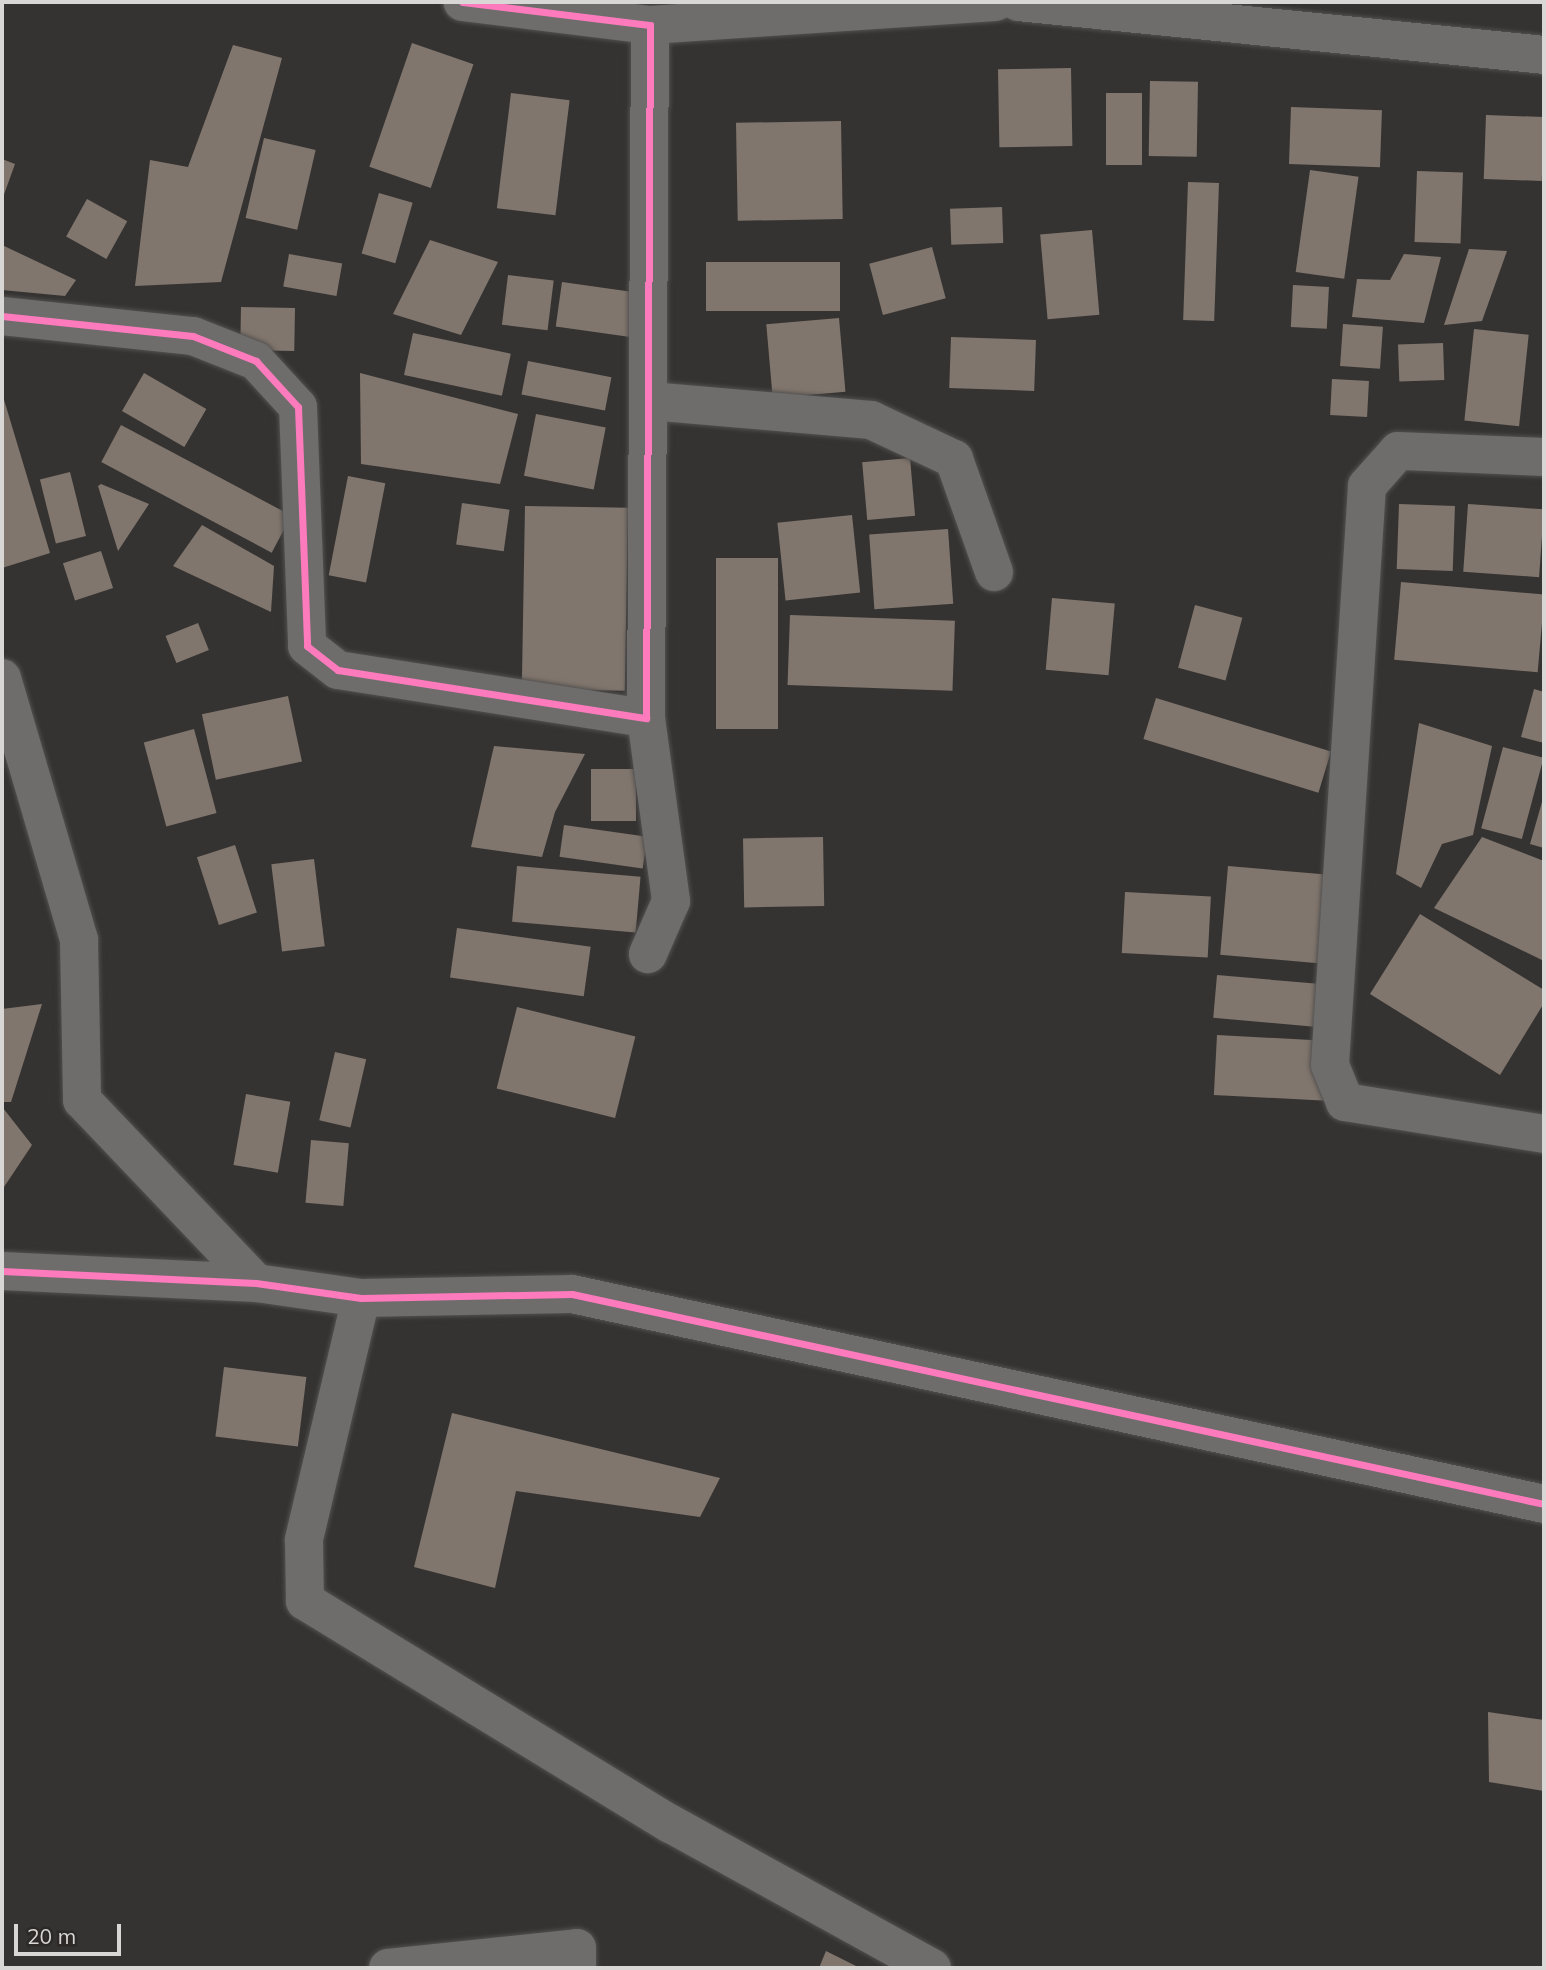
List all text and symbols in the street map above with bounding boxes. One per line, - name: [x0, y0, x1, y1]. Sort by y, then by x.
- scale bar: [18, 1910, 124, 1954]
- text: 20 m: [27, 1923, 76, 1949]

